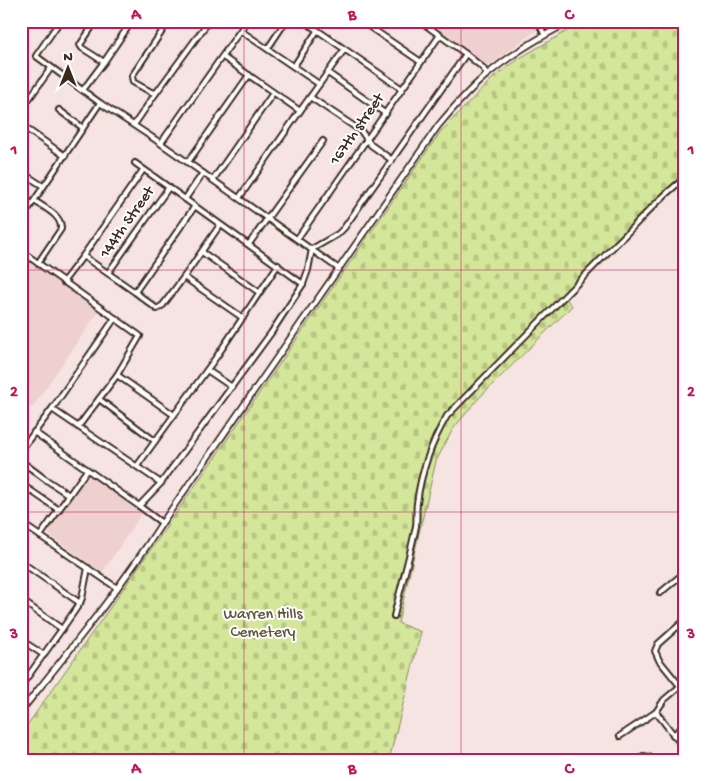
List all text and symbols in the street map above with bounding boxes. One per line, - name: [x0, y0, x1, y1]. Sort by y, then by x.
- text: A: [130, 7, 142, 26]
- text: B: [347, 7, 357, 26]
- text: C: [564, 7, 575, 26]
- north arrow: [42, 42, 92, 92]
- text: N: [63, 49, 73, 66]
- street label: 167th street: [326, 89, 390, 170]
- text: 1: [10, 142, 17, 161]
- text: 1: [687, 142, 694, 161]
- street label: 144th Street: [96, 182, 160, 263]
- text: 2: [10, 384, 18, 403]
- text: 2: [687, 384, 695, 403]
- park label: Warren Hills Cemetery: [224, 606, 304, 643]
- text: 3: [9, 626, 18, 645]
- text: 3: [686, 626, 695, 645]
- text: A: [130, 761, 142, 780]
- text: B: [347, 761, 357, 780]
- text: C: [564, 761, 575, 780]

